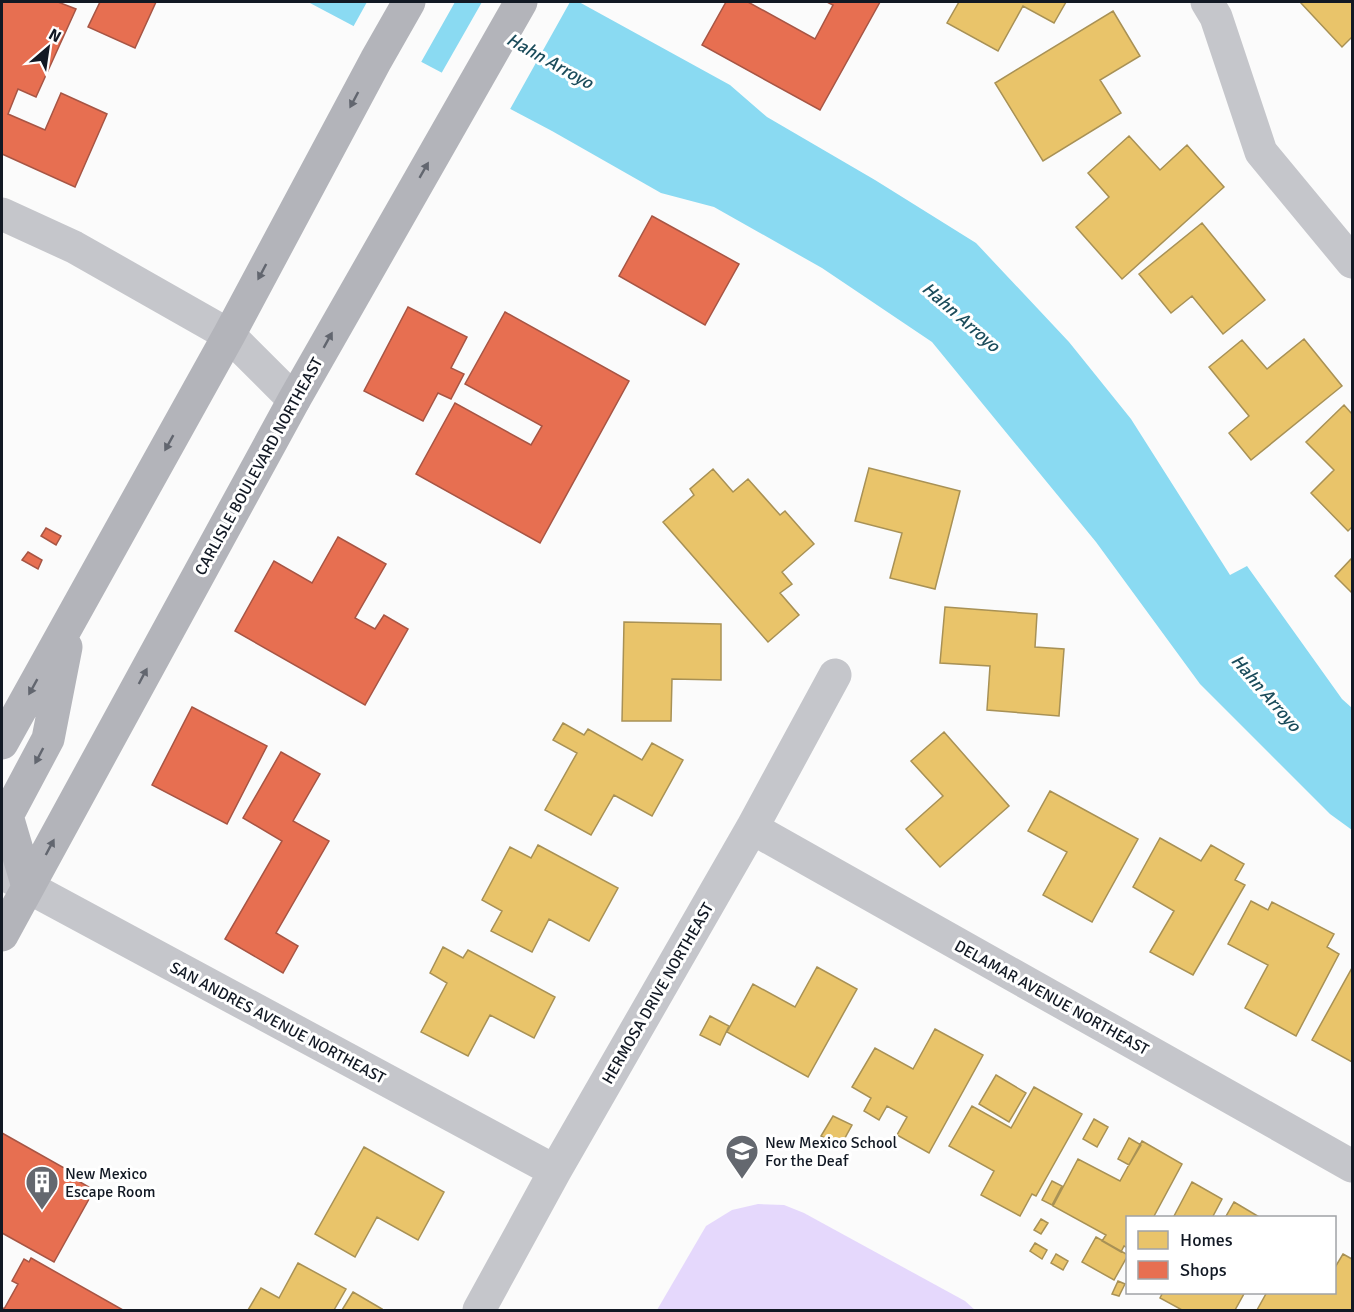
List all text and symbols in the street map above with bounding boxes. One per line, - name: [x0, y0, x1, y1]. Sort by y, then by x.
- north arrow: [18, 18, 78, 78]
- text: N: [45, 24, 65, 47]
- water label: Hahn Arroyo: [503, 28, 598, 95]
- one-way arrow: [349, 92, 359, 109]
- one-way arrow: [419, 162, 430, 178]
- one-way arrow: [257, 264, 267, 281]
- water label: Hahn Arroyo: [918, 277, 1005, 358]
- one-way arrow: [323, 331, 333, 348]
- street label: CARLISLE BOULEVARD NORTHEAST: [191, 354, 327, 579]
- one-way arrow: [163, 435, 174, 451]
- water label: Hahn Arroyo: [1226, 650, 1307, 737]
- one-way arrow: [138, 667, 148, 684]
- one-way arrow: [28, 679, 38, 696]
- one-way arrow: [34, 748, 44, 765]
- one-way arrow: [45, 839, 55, 856]
- street label: HERMOSA DRIVE NORTHEAST: [598, 899, 718, 1088]
- street label: DELAMAR AVENUE NORTHEAST: [951, 936, 1152, 1060]
- street label: SAN ANDRES AVENUE NORTHEAST: [166, 957, 389, 1088]
- school or university icon: New Mexico School For the Deaf: [724, 1133, 760, 1180]
- place label: New Mexico School For the Deaf: [765, 1133, 898, 1171]
- building icon: New Mexico Escape Room: [24, 1164, 60, 1211]
- place label: New Mexico Escape Room: [65, 1164, 156, 1202]
- legend: [1126, 1216, 1336, 1294]
- text: Homes: [1180, 1229, 1233, 1251]
- text: Shops: [1180, 1259, 1227, 1281]

